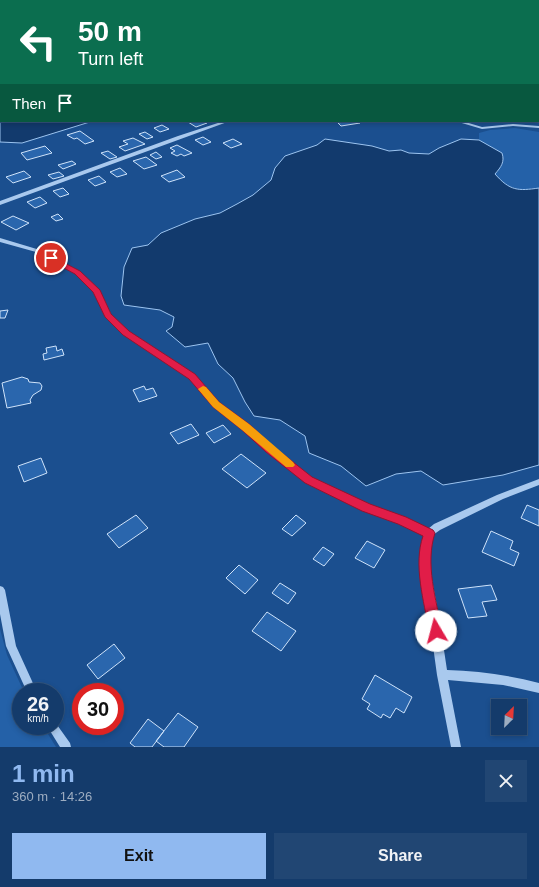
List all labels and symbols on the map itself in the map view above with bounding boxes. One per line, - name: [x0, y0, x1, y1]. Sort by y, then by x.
- pin: [34, 241, 68, 275]
- position arrow: [415, 610, 457, 652]
- speed limit sign: 30: [72, 683, 124, 735]
- north arrow: [491, 699, 527, 735]

